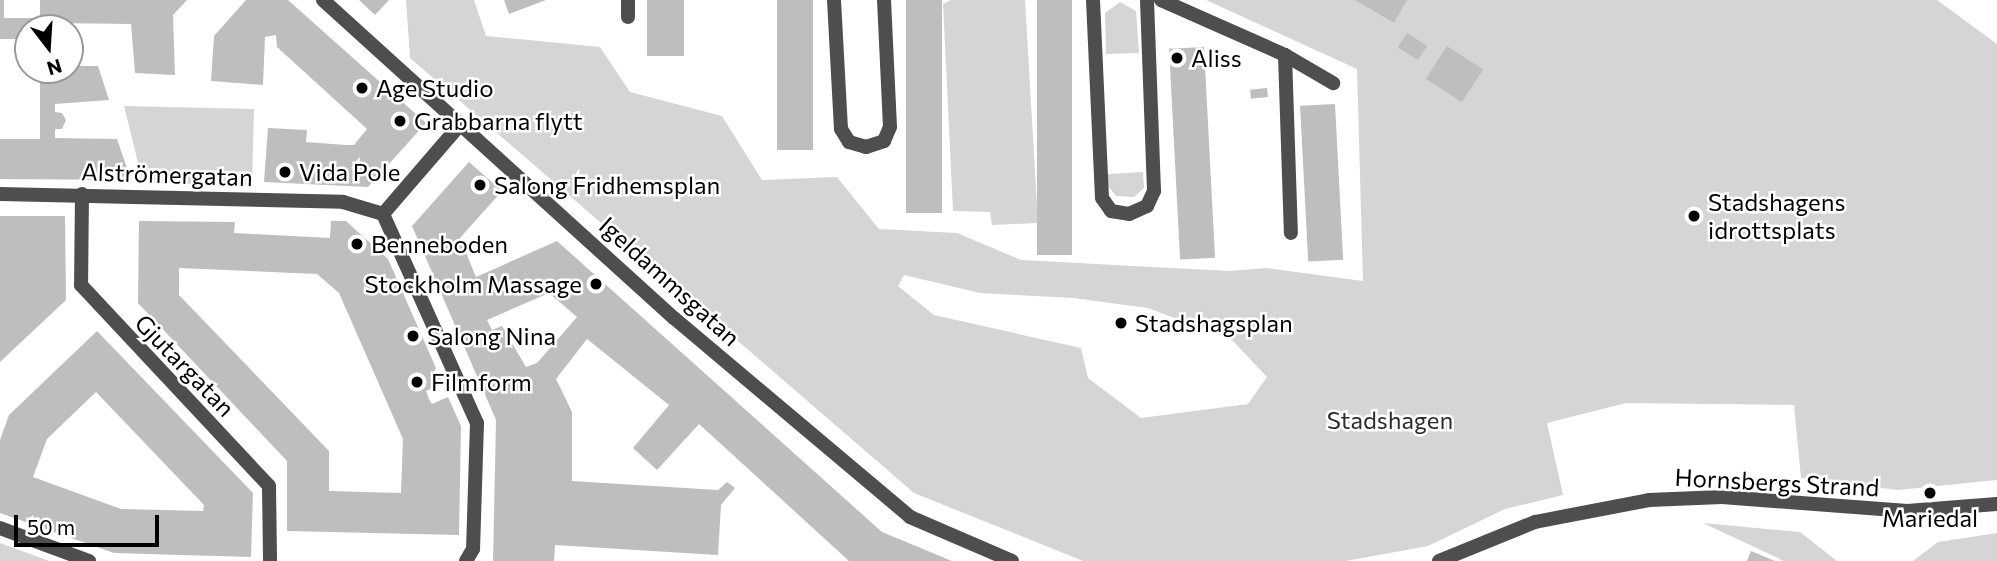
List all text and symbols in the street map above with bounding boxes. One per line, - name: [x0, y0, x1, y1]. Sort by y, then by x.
- north arrow: [14, 14, 84, 84]
- place label: Aliss: [1191, 44, 1242, 72]
- marker: Aliss: [1169, 50, 1185, 66]
- text: N: [45, 55, 65, 81]
- place label: Age Studio: [376, 74, 493, 102]
- marker: Age Studio: [354, 80, 370, 96]
- place label: Grabbarna flytt: [414, 107, 583, 135]
- marker: Grabbarna flytt: [392, 113, 408, 129]
- street label: Alströmergatan: [81, 157, 253, 191]
- place label: Vida Pole: [299, 158, 400, 186]
- marker: Vida Pole: [277, 164, 293, 180]
- place label: Salong Fridhemsplan: [494, 171, 720, 199]
- marker: Salong Fridhemsplan: [472, 177, 488, 193]
- place label: Stadshagens idrottsplats: [1708, 188, 1845, 244]
- marker: Stadshagens idrottsplats: [1686, 208, 1702, 224]
- street label: Igeldammsgatan: [594, 210, 746, 352]
- place label: Benneboden: [371, 230, 508, 258]
- marker: Benneboden: [349, 236, 365, 252]
- place label: Stockholm Massage: [364, 270, 582, 298]
- marker: Stockholm Massage: [588, 276, 604, 292]
- street label: Gjutargatan: [129, 308, 241, 422]
- place label: Stadshagsplan: [1135, 309, 1293, 337]
- marker: Stadshagsplan: [1113, 315, 1129, 331]
- place label: Salong Nina: [427, 322, 556, 350]
- marker: Salong Nina: [405, 328, 421, 344]
- place label: Filmform: [431, 368, 532, 396]
- marker: Filmform: [409, 374, 425, 390]
- park label: Stadshagen: [1327, 406, 1453, 434]
- street label: Hornsbergs Strand: [1674, 462, 1880, 502]
- marker: Mariedal: [1922, 485, 1938, 501]
- scale bar: [18, 502, 163, 546]
- place label: Mariedal: [1882, 504, 1978, 532]
- text: 50 m: [27, 514, 75, 539]

